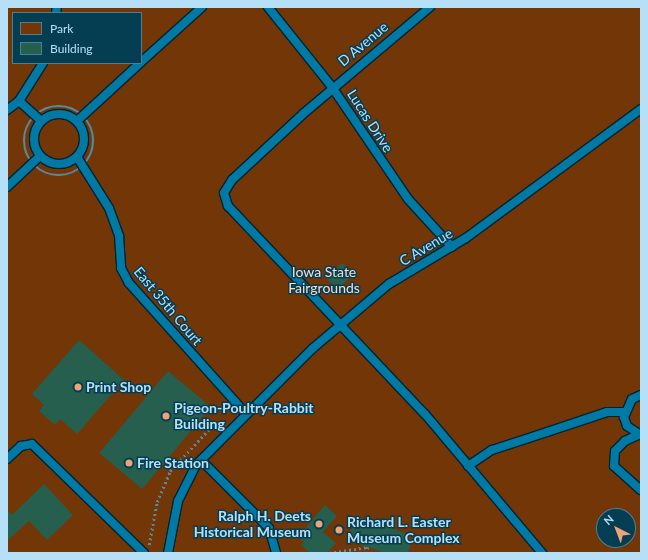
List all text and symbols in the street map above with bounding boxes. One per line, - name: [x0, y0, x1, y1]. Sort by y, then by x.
- legend: [12, 12, 142, 64]
- street label: D Avenue: [334, 18, 392, 70]
- text: Park: [50, 21, 73, 36]
- text: Building: [50, 41, 93, 56]
- street label: Lucas Drive: [344, 87, 396, 155]
- street label: C Avenue: [396, 225, 456, 269]
- street label: East 35th Court: [130, 263, 206, 349]
- park label: Iowa State Fairgrounds: [288, 264, 360, 296]
- place label: Print Shop: [86, 379, 151, 395]
- marker: Print Shop: [73, 382, 83, 392]
- place label: Pigeon-Poultry-Rabbit Building: [174, 400, 314, 432]
- marker: Pigeon-Poultry-Rabbit Building: [161, 411, 171, 421]
- place label: Fire Station: [137, 455, 209, 471]
- marker: Fire Station: [124, 458, 134, 468]
- place label: Ralph H. Deets Historical Museum: [194, 508, 311, 540]
- north arrow: [596, 508, 636, 548]
- text: N: [601, 512, 616, 527]
- place label: Richard L. Easter Museum Complex: [347, 514, 460, 546]
- marker: Ralph H. Deets Historical Museum: [314, 519, 324, 529]
- marker: Richard L. Easter Museum Complex: [334, 525, 344, 535]

